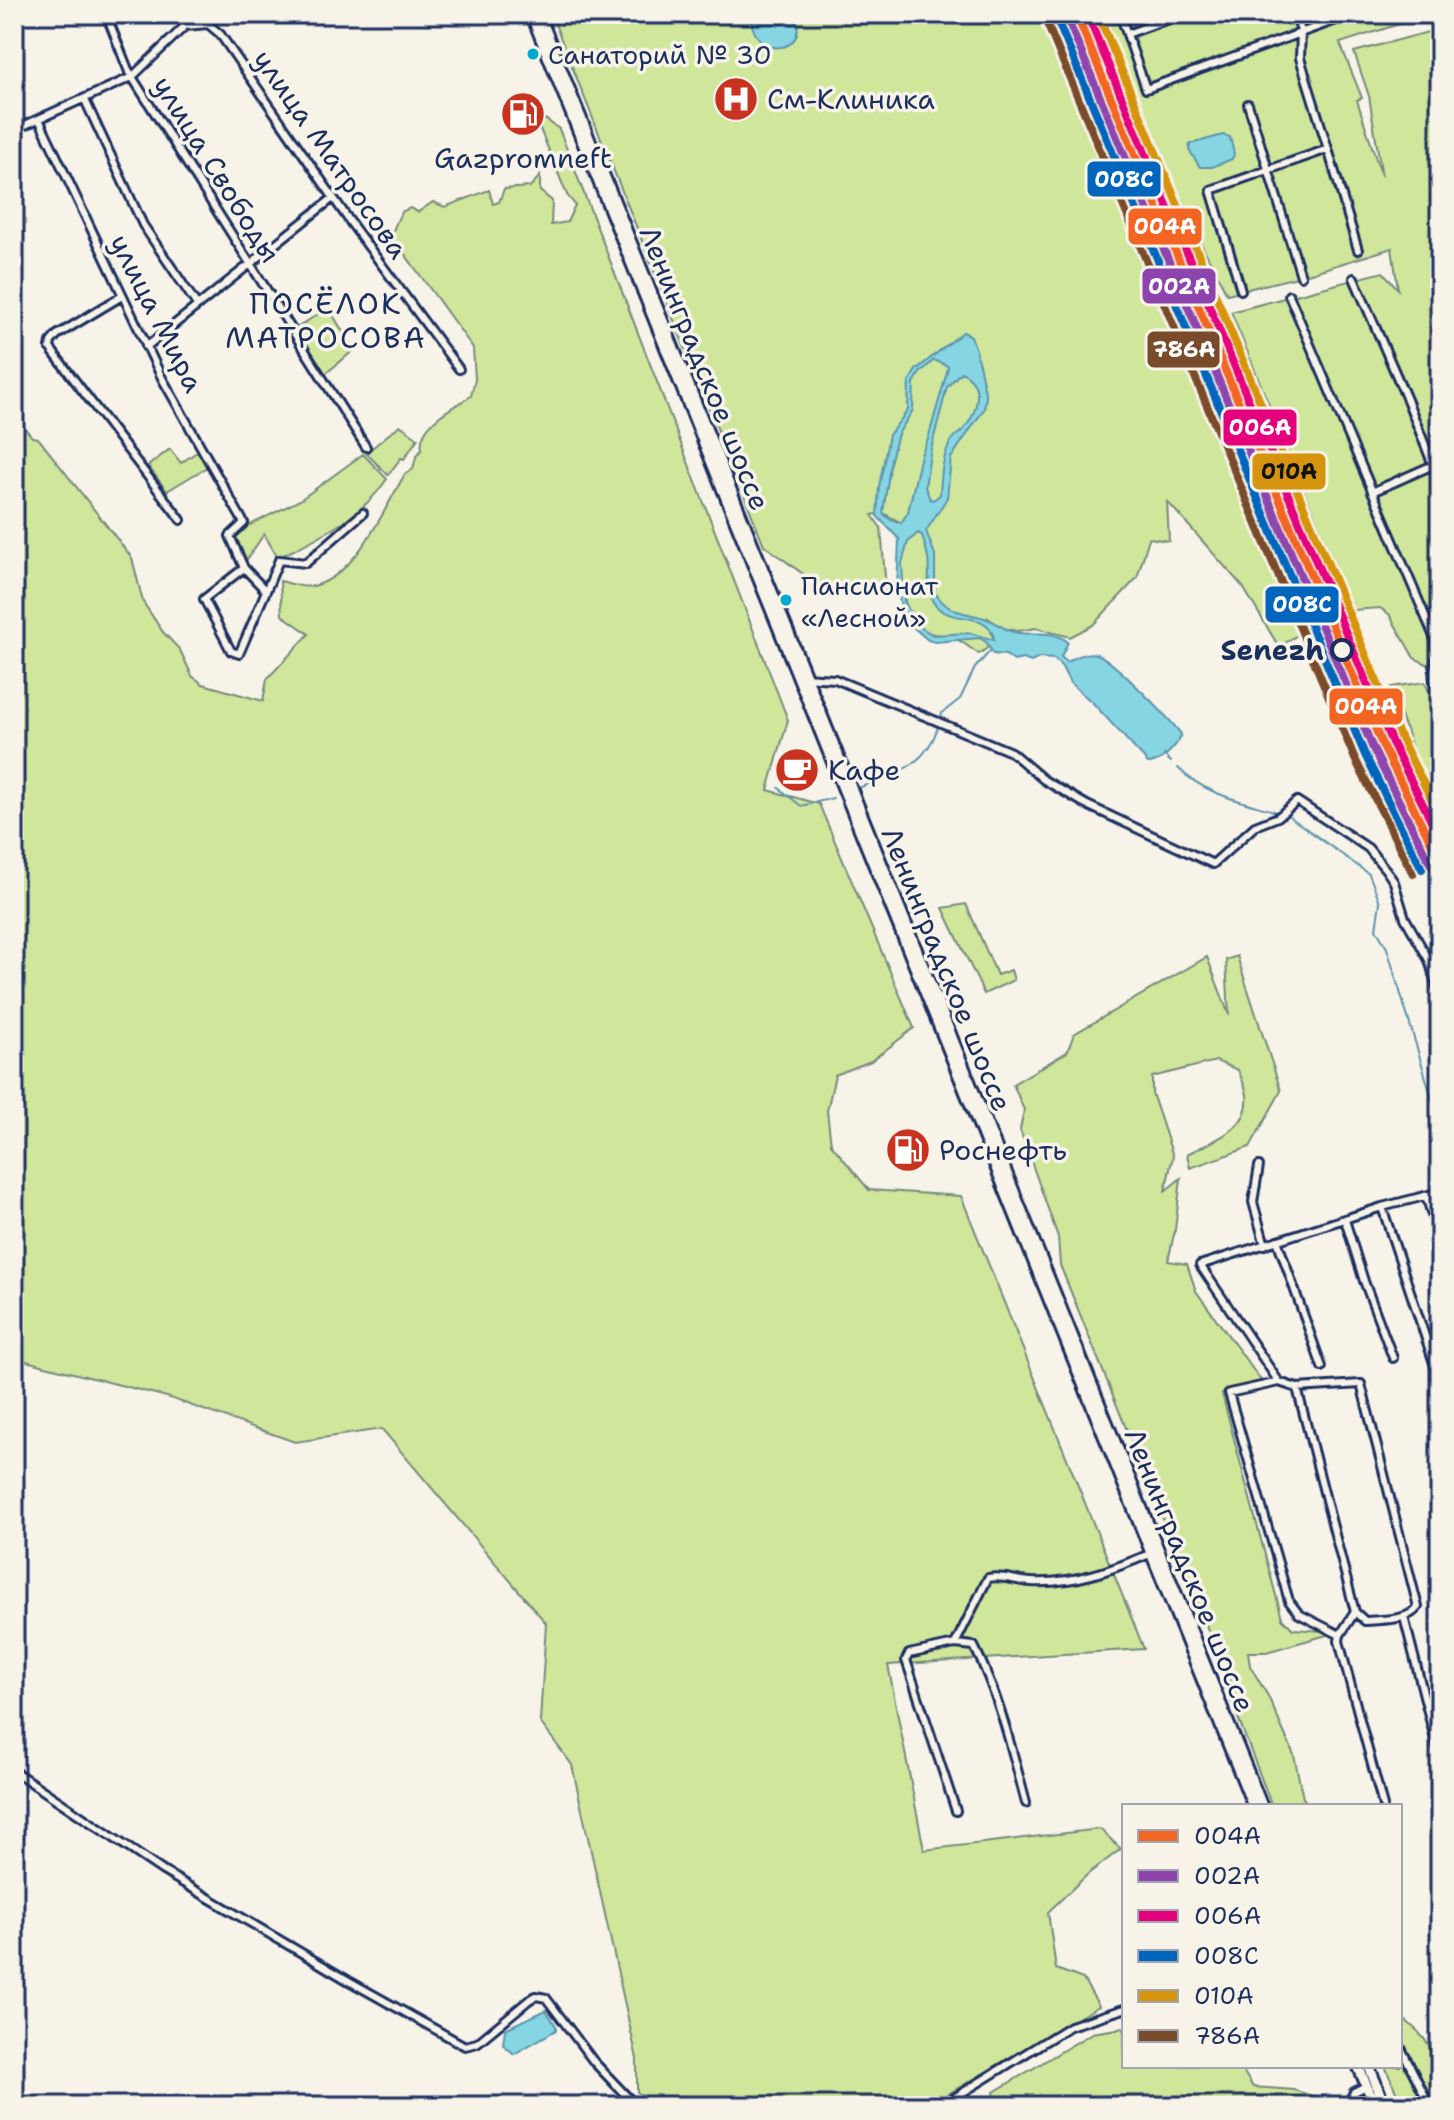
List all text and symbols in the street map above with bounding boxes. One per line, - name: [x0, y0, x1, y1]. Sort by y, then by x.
- place label: Санаторий № 30: [548, 37, 772, 72]
- street label: улица Матросова: [245, 42, 417, 266]
- marker: Санаторий № 30: [525, 46, 541, 62]
- street label: улица Свободы: [144, 69, 290, 269]
- hospital icon: См-Клиника: [712, 75, 760, 123]
- place label: См-Клиника: [767, 80, 935, 118]
- fuel station icon: Gazpromneft: [499, 90, 547, 138]
- place label: Gazpromneft: [434, 139, 612, 177]
- line badge: 008С: [1086, 160, 1162, 198]
- text: 008С: [1094, 165, 1154, 194]
- line badge: 004А: [1127, 207, 1203, 246]
- text: 004А: [1134, 212, 1197, 241]
- street label: Ленинградское шоссе: [631, 220, 779, 516]
- street label: улица Мира: [101, 227, 213, 399]
- line badge: 002А: [1141, 267, 1217, 305]
- text: 002А: [1148, 272, 1210, 301]
- district label: ПОСЁЛОК МАТРОСОВА: [225, 283, 427, 358]
- line badge: 786А: [1146, 330, 1221, 369]
- text: 786А: [1153, 335, 1216, 364]
- line badge: 006А: [1222, 408, 1298, 447]
- text: 006А: [1229, 413, 1292, 442]
- line badge: 010А: [1251, 452, 1327, 491]
- text: 010А: [1261, 457, 1317, 486]
- place label: Пансионат «Лесной»: [801, 568, 939, 635]
- line badge: 008С: [1264, 585, 1340, 624]
- text: 008С: [1272, 590, 1332, 619]
- marker: Пансионат «Лесной»: [778, 592, 794, 608]
- place label: Senezh: [1220, 631, 1324, 669]
- marker: Senezh: [1331, 639, 1353, 661]
- line badge: 004А: [1328, 687, 1404, 726]
- text: 004А: [1335, 692, 1398, 721]
- cafe icon: Кафе: [773, 746, 821, 794]
- place label: Кафе: [828, 751, 900, 789]
- street label: Ленинградское шоссе: [873, 821, 1021, 1117]
- fuel station icon: Роснефть: [884, 1126, 932, 1174]
- place label: Роснефть: [939, 1131, 1067, 1169]
- street label: Ленинградское шоссе: [1116, 1422, 1264, 1718]
- legend: [1122, 1804, 1402, 2068]
- text: 004А: [1194, 1820, 1261, 1852]
- text: 002А: [1194, 1860, 1260, 1892]
- text: 006А: [1194, 1900, 1261, 1932]
- text: 008С: [1194, 1940, 1259, 1972]
- text: 010А: [1194, 1980, 1254, 2012]
- text: 786А: [1194, 2020, 1260, 2052]

